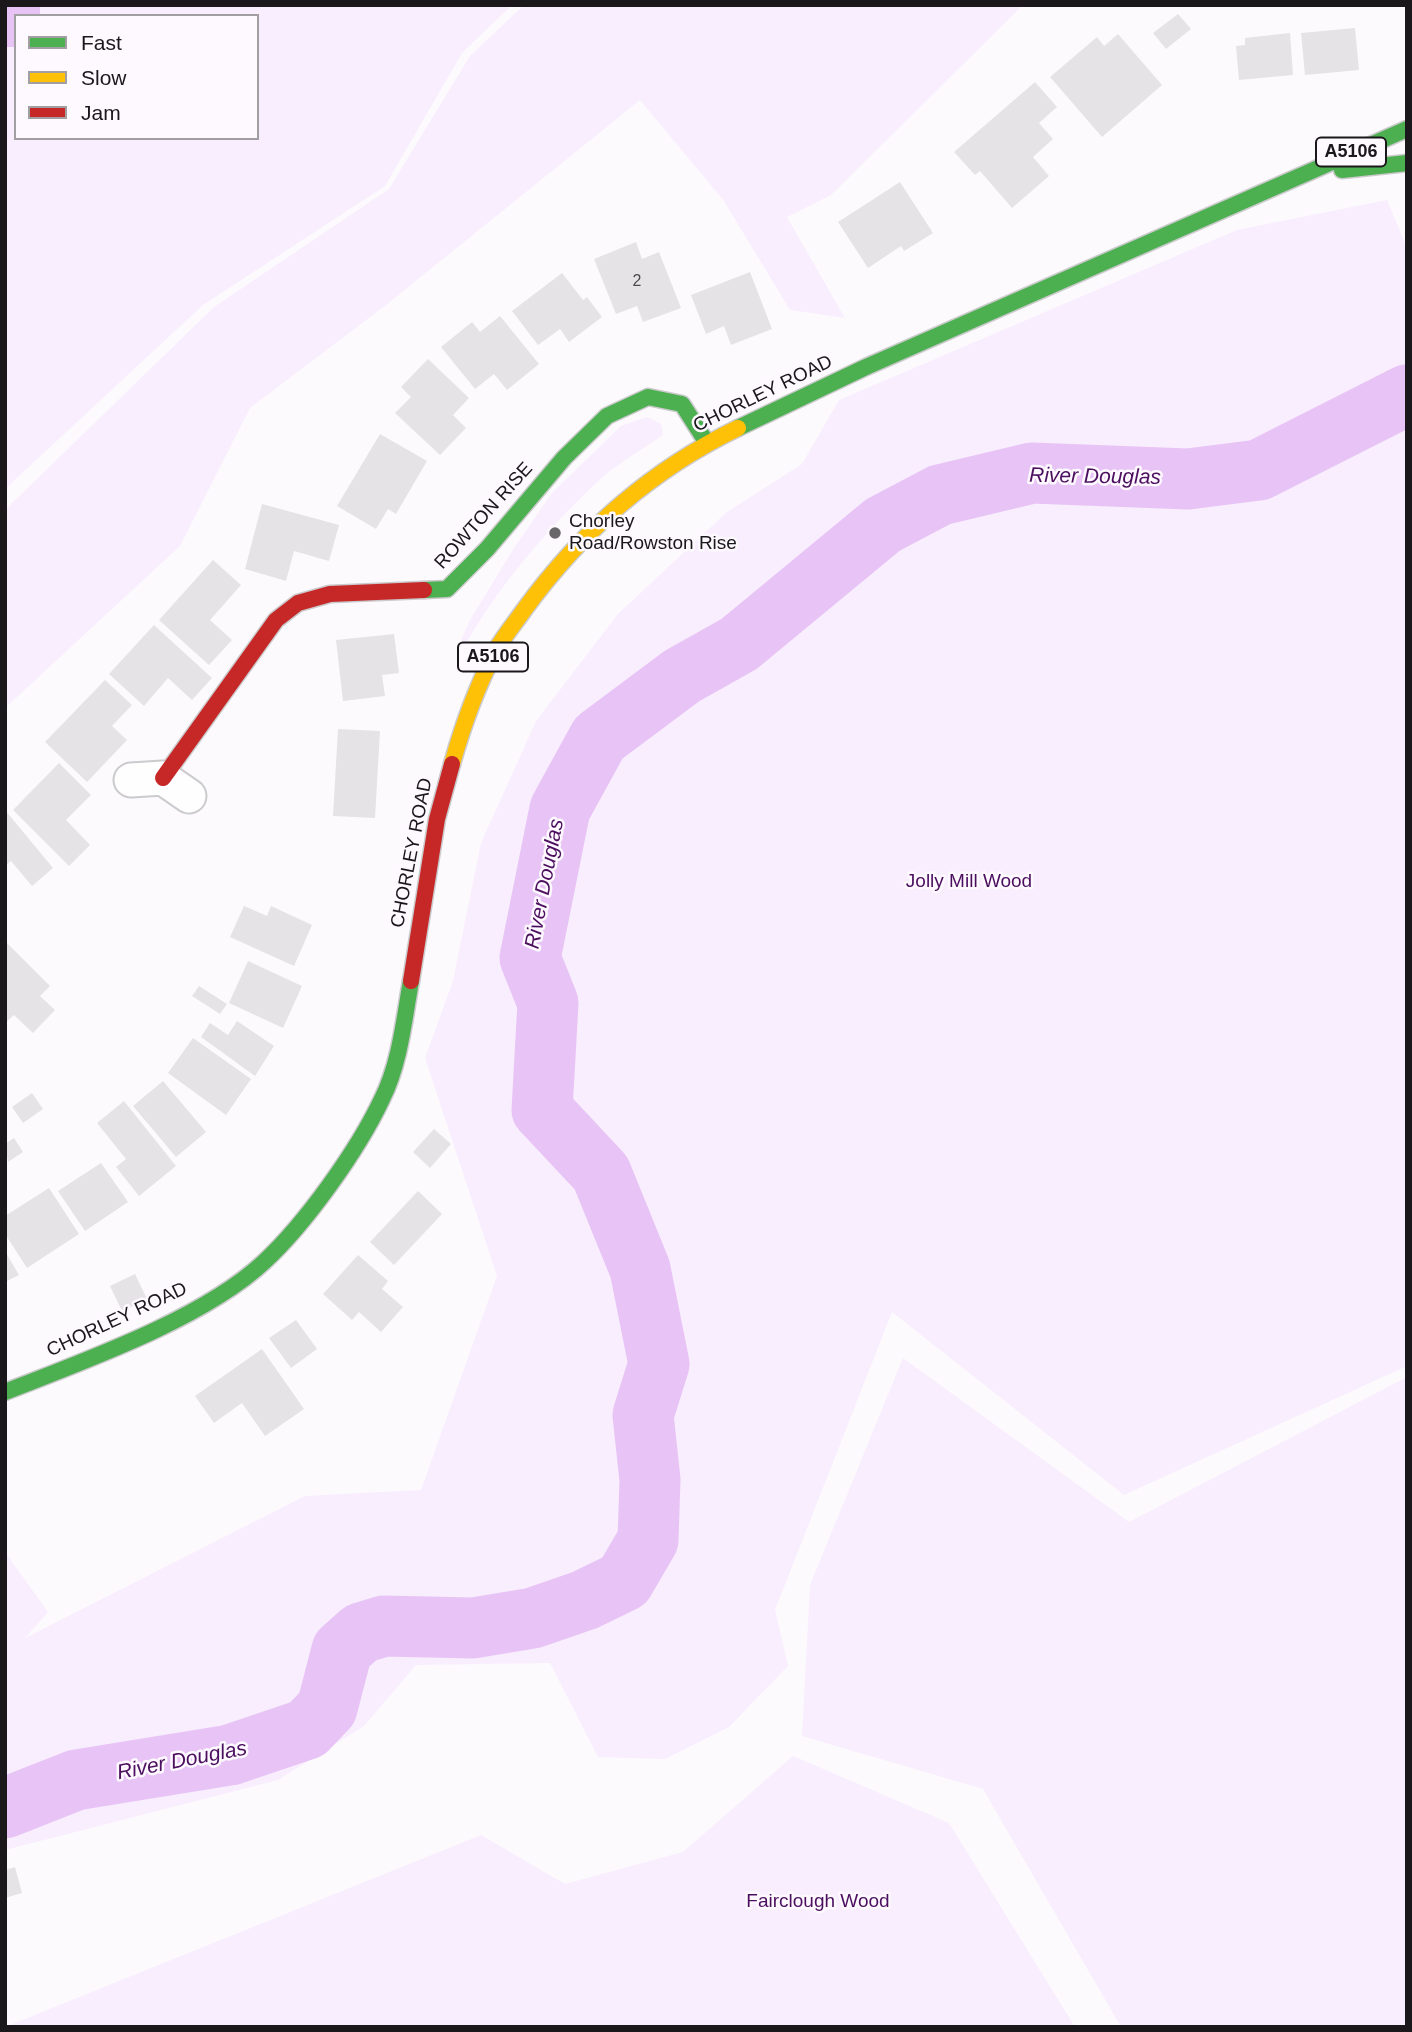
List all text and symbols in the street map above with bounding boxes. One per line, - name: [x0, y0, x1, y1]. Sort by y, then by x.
- legend: [14, 14, 259, 140]
- text: Fast: [81, 31, 122, 54]
- text: Slow: [81, 66, 127, 89]
- text: Jam: [81, 101, 121, 124]
- road number: A5106: [1316, 138, 1386, 167]
- house number: 2: [633, 272, 641, 292]
- street label: CHORLEY ROAD: [690, 350, 836, 438]
- street label: ROWTON RISE: [430, 458, 538, 574]
- water label: River Douglas: [1029, 463, 1161, 491]
- place label: Chorley Road/Rowston Rise: [569, 511, 737, 555]
- marker: Chorley Road/Rowston Rise: [547, 525, 563, 541]
- road number: A5106: [458, 642, 528, 672]
- street label: CHORLEY ROAD: [386, 776, 438, 930]
- water label: River Douglas: [520, 817, 570, 951]
- park label: Jolly Mill Wood: [906, 871, 1032, 893]
- street label: CHORLEY ROAD: [43, 1278, 191, 1362]
- water label: River Douglas: [115, 1736, 249, 1786]
- park label: Fairclough Wood: [746, 1891, 890, 1913]

